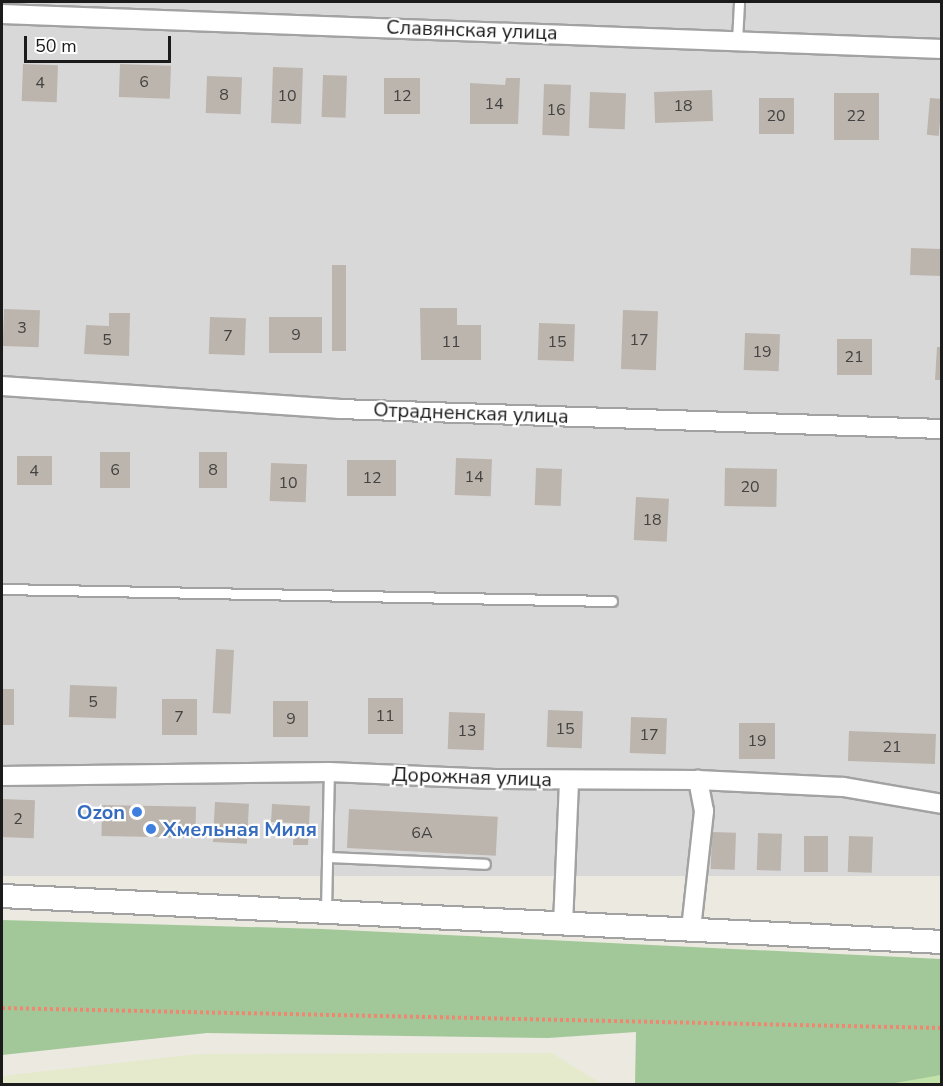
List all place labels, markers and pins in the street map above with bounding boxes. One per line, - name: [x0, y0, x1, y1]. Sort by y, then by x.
- place label: Ozon: [77, 800, 125, 824]
- marker: Ozon: [130, 805, 144, 819]
- place label: Хмельная Миля: [163, 817, 317, 841]
- marker: Хмельная Миля: [144, 822, 158, 836]

